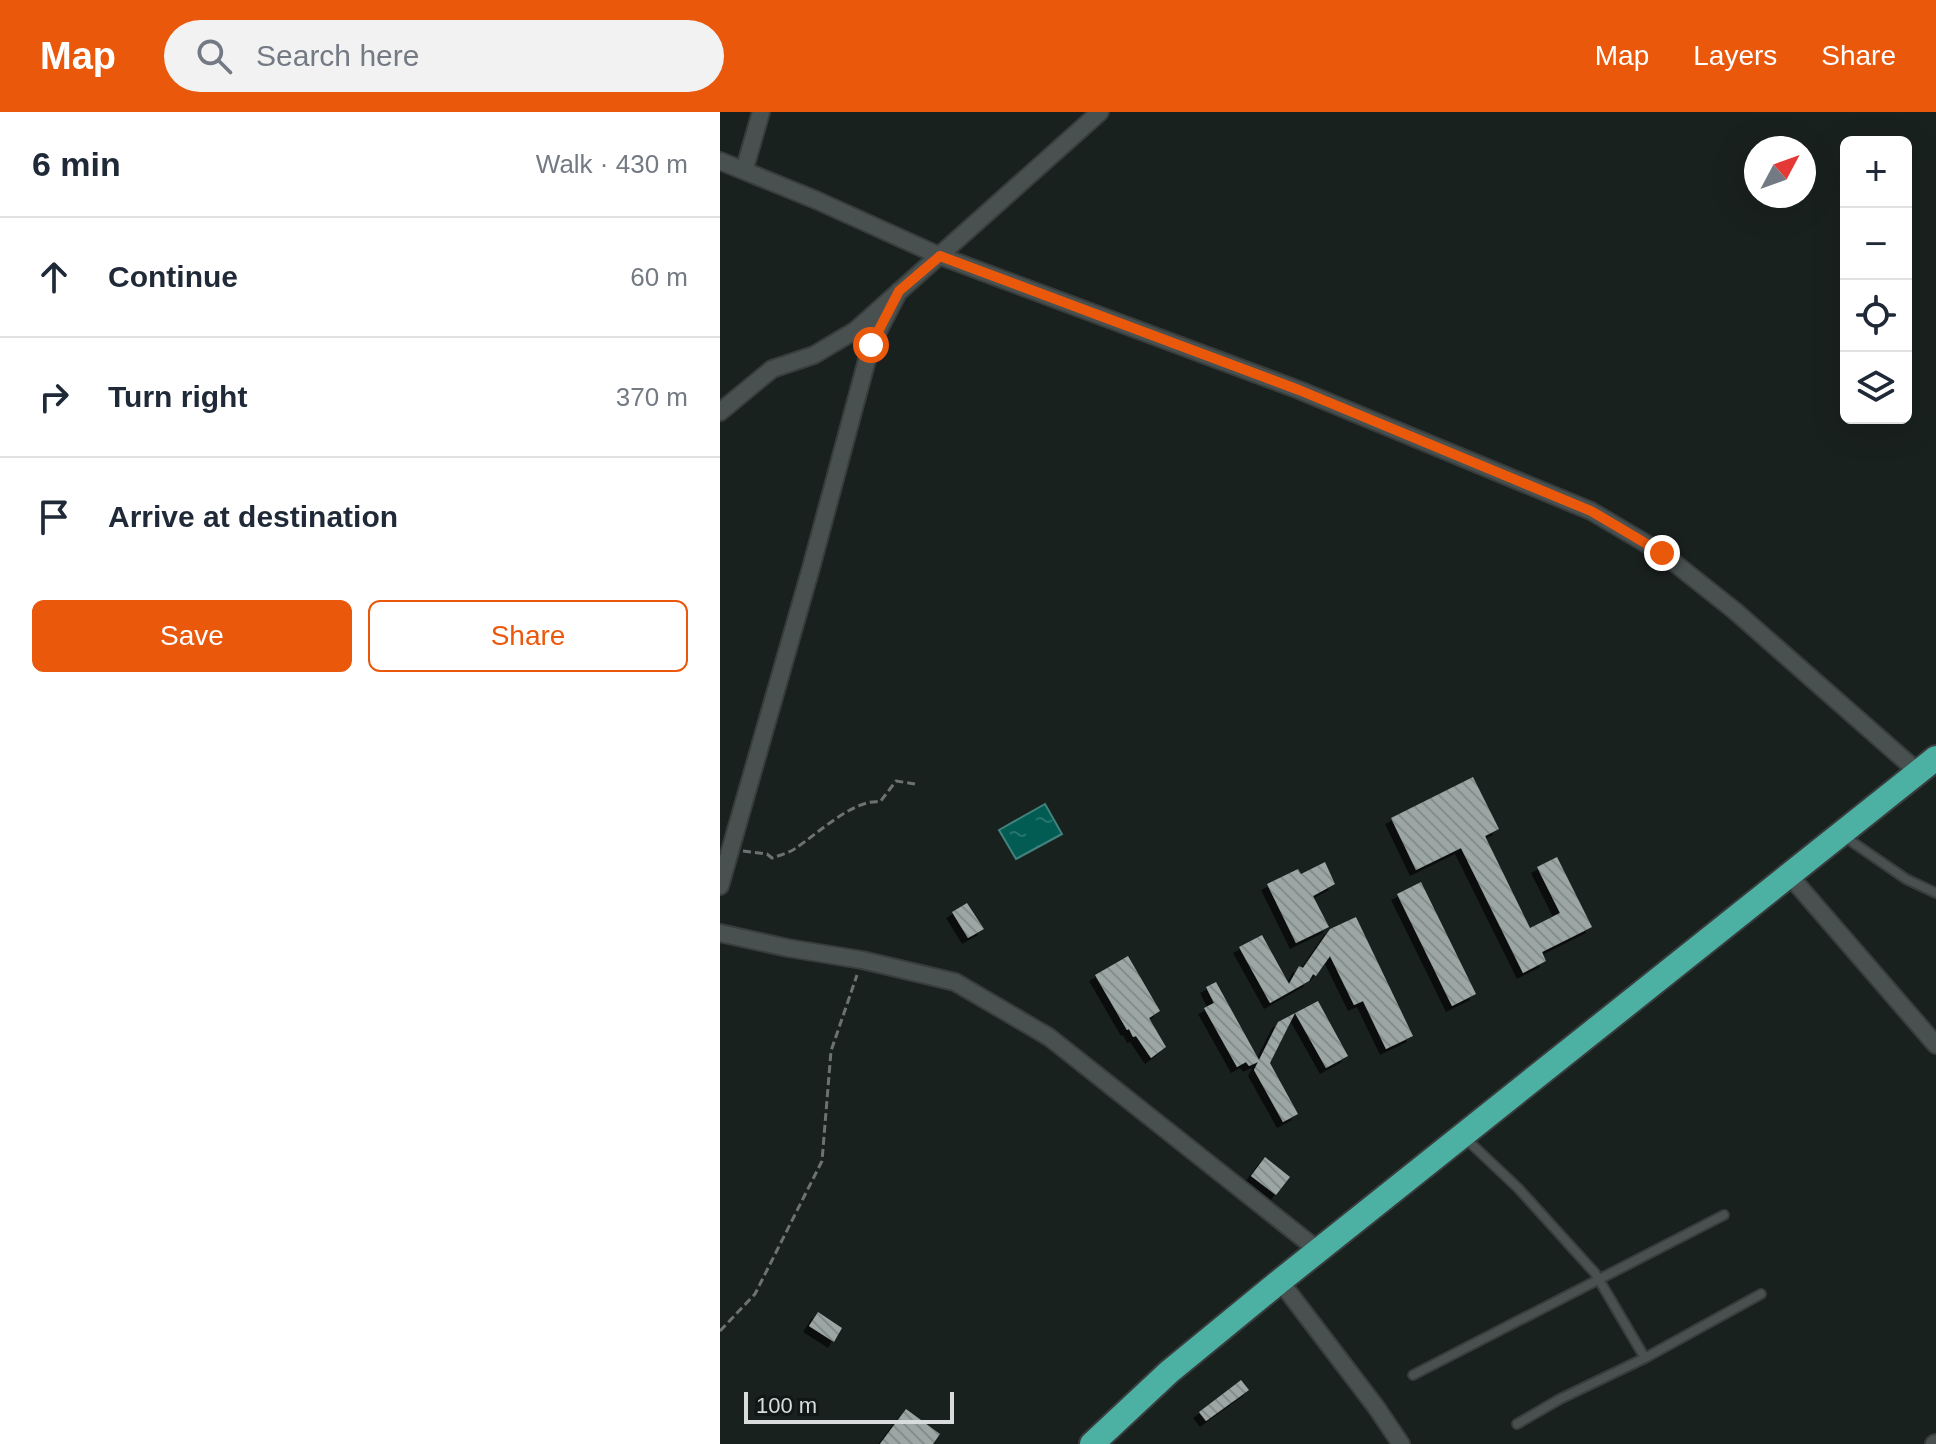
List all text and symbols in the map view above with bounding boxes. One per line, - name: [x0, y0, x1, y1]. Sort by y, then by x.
- search box: [164, 20, 724, 92]
- icon: search: [192, 34, 236, 78]
- text: Map: [40, 35, 116, 77]
- text: Search here: [256, 39, 419, 72]
- text: Map: [1595, 40, 1649, 71]
- text: Layers: [1693, 40, 1777, 71]
- text: Share: [1821, 40, 1896, 71]
- north arrow: [1744, 136, 1816, 208]
- map controls: [1840, 136, 1912, 424]
- button: +: [1840, 136, 1912, 208]
- text: 6 min: [32, 145, 121, 183]
- text: Walk · 430 m: [536, 149, 688, 179]
- button: −: [1840, 208, 1912, 280]
- icon: ahead: [32, 255, 76, 299]
- text: Continue: [108, 260, 238, 293]
- text: 60 m: [630, 262, 688, 292]
- button: locate: [1840, 280, 1912, 352]
- route start: [853, 327, 889, 363]
- button: layers: [1840, 352, 1912, 424]
- icon: right: [32, 375, 76, 419]
- text: Turn right: [108, 380, 247, 413]
- text: 370 m: [616, 382, 688, 412]
- icon: arrive: [32, 495, 76, 539]
- text: Arrive at destination: [108, 500, 398, 533]
- route end: [1644, 535, 1680, 571]
- button: Save: [32, 600, 352, 672]
- button: Share: [368, 600, 688, 672]
- scale bar: [744, 1388, 954, 1424]
- text: 100 m: [756, 1393, 817, 1418]

